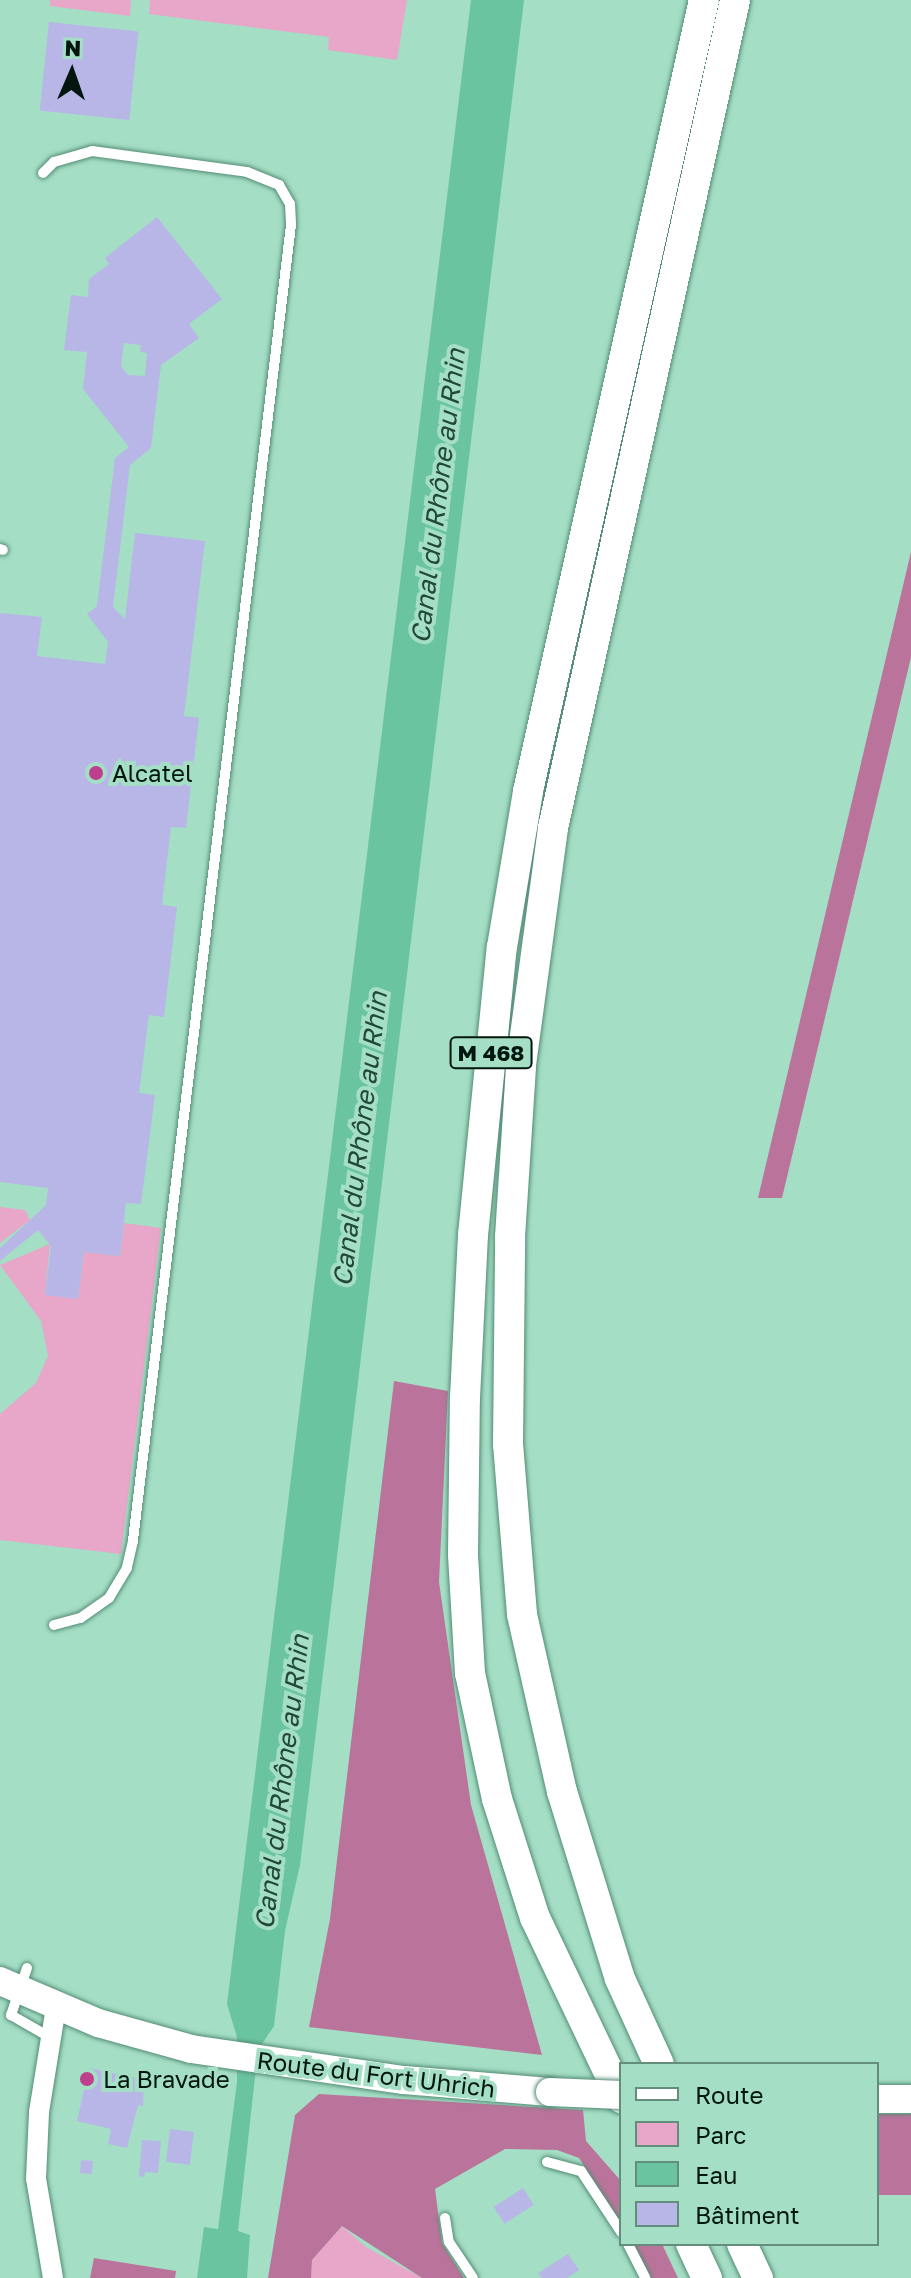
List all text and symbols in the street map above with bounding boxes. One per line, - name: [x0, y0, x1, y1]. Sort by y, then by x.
- north arrow: [32, 32, 112, 112]
- text: N: [64, 34, 82, 61]
- water label: Canal du Rhône au Rhin: [404, 347, 472, 645]
- place label: Alcatel: [112, 759, 193, 787]
- marker: Alcatel: [87, 764, 105, 782]
- water label: Canal du Rhône au Rhin: [326, 990, 394, 1288]
- road number: M 468: [449, 1035, 533, 1071]
- water label: Canal du Rhône au Rhin: [248, 1633, 316, 1931]
- street label: Route du Fort Uhrich: [255, 2045, 497, 2103]
- legend: [619, 2062, 879, 2246]
- place label: La Bravade: [103, 2065, 230, 2093]
- marker: La Bravade: [78, 2070, 96, 2088]
- text: Route: [695, 2080, 764, 2109]
- text: Parc: [695, 2120, 746, 2149]
- text: Eau: [695, 2160, 737, 2189]
- text: Bâtiment: [695, 2200, 800, 2229]

